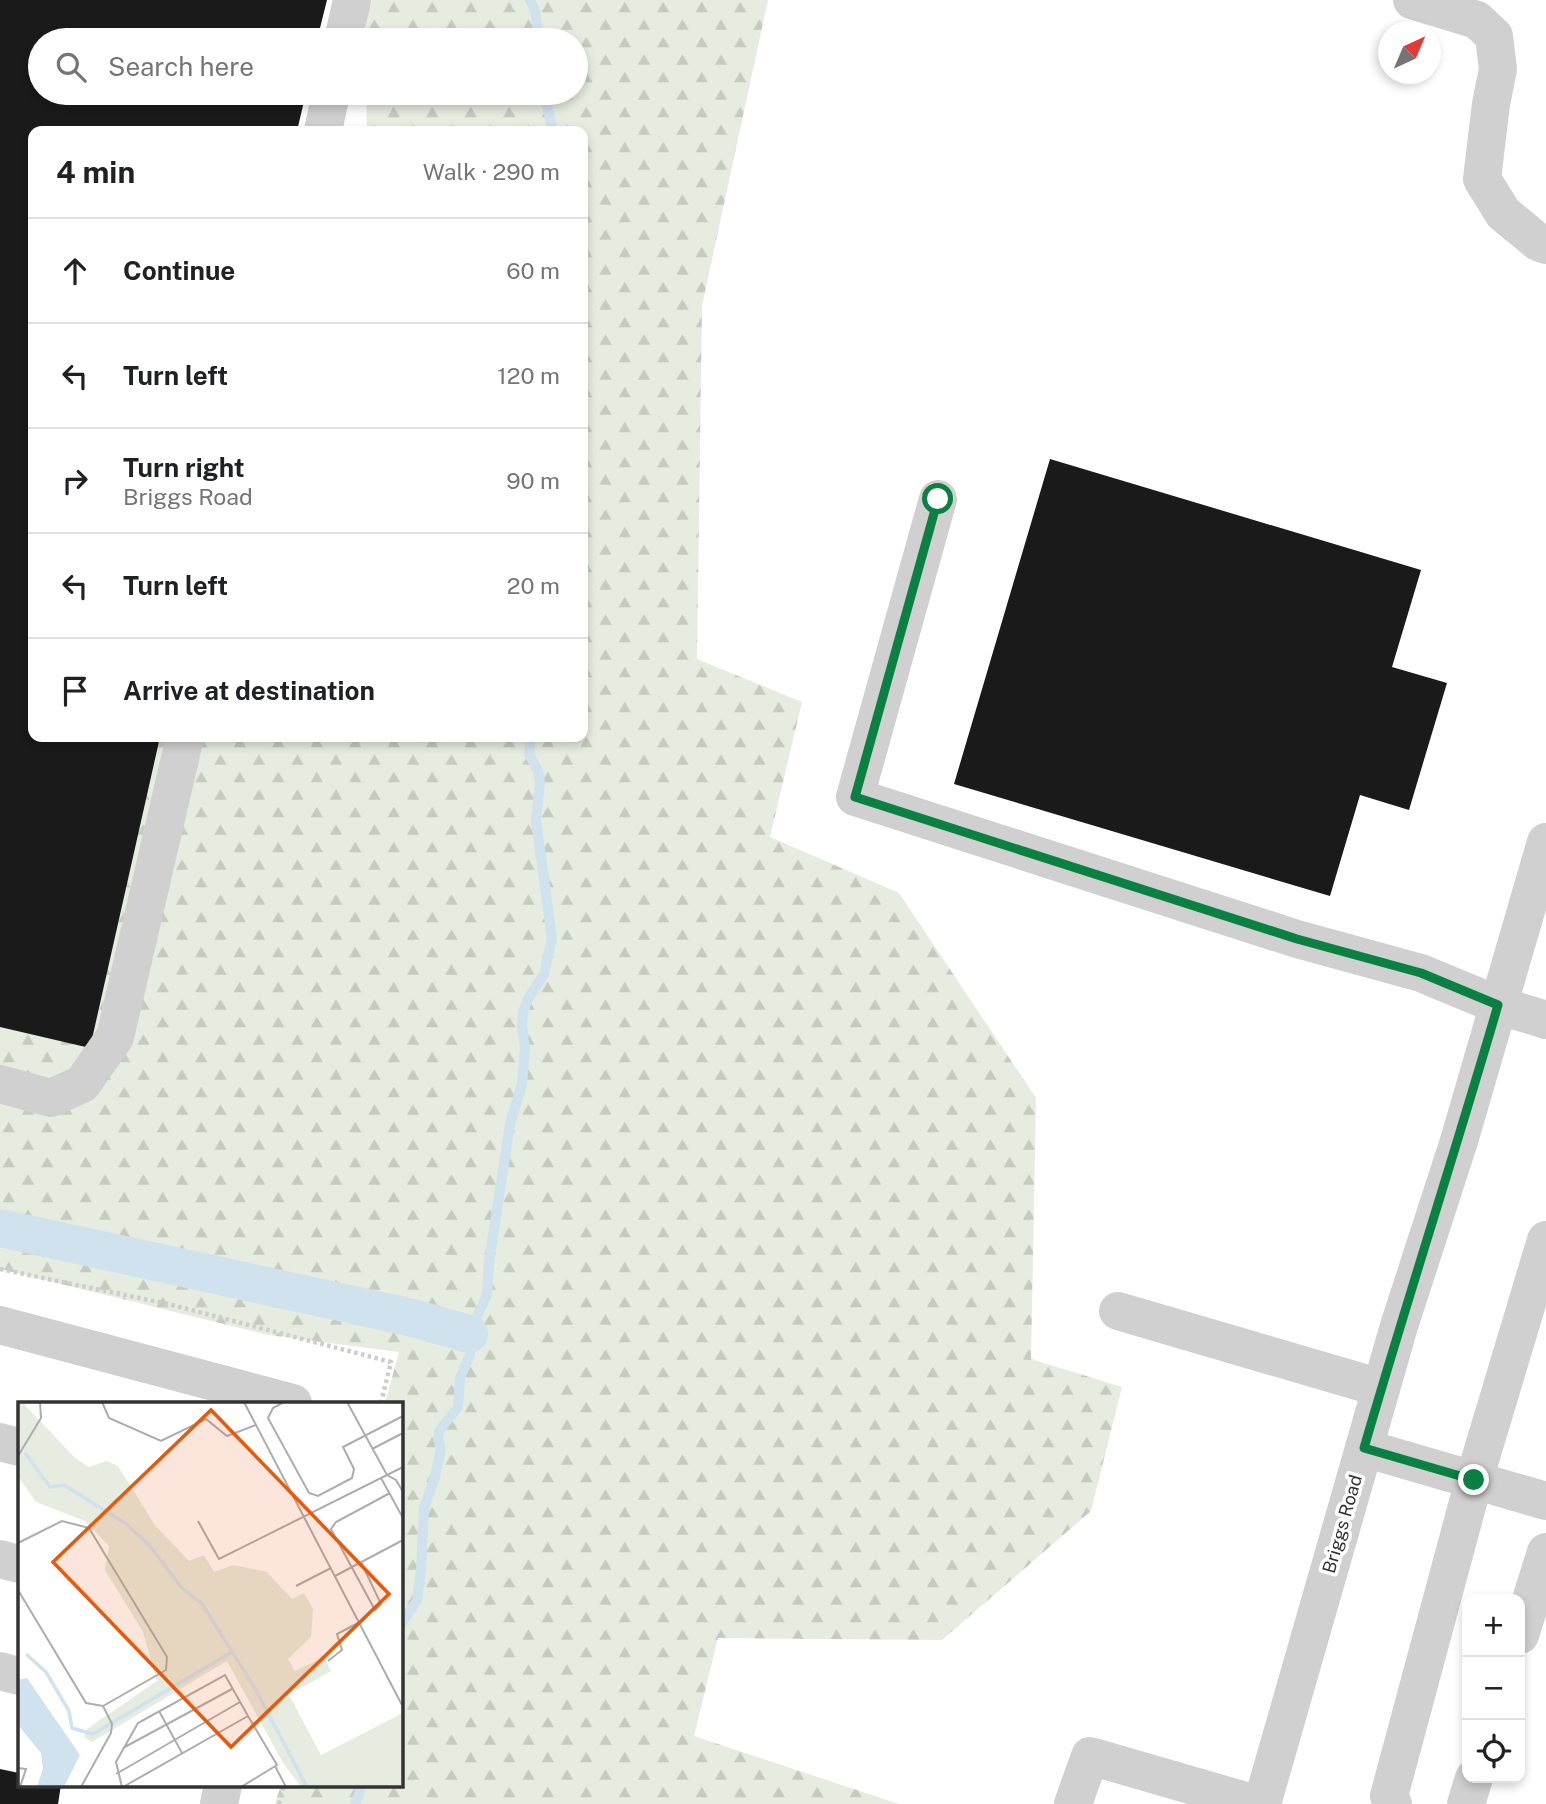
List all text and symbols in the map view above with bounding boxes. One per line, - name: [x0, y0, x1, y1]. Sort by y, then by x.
- north arrow: [1378, 21, 1441, 84]
- search box: [28, 28, 588, 105]
- icon: search: [52, 48, 90, 86]
- text: Search here: [108, 51, 254, 82]
- text: 4 min: [56, 154, 135, 190]
- text: Walk · 290 m: [423, 158, 560, 185]
- icon: ahead: [56, 252, 94, 290]
- text: Continue: [123, 255, 235, 286]
- text: 60 m: [506, 257, 560, 284]
- icon: left: [56, 357, 94, 395]
- text: Turn left: [123, 360, 228, 391]
- text: 120 m: [497, 362, 560, 389]
- text: Turn right: [123, 452, 245, 483]
- icon: right: [56, 462, 94, 500]
- text: 90 m: [506, 467, 560, 494]
- text: Briggs Road: [123, 483, 253, 510]
- route start: [922, 483, 953, 514]
- icon: left: [56, 567, 94, 605]
- text: Turn left: [123, 570, 228, 601]
- text: 20 m: [507, 572, 560, 599]
- icon: arrive: [56, 672, 94, 710]
- text: Arrive at destination: [123, 675, 375, 706]
- inset map: [18, 1402, 402, 1786]
- route end: [1458, 1464, 1489, 1495]
- street label: Briggs Road: [1318, 1472, 1366, 1576]
- map controls: [1462, 1594, 1525, 1783]
- button: +: [1462, 1594, 1525, 1657]
- button: −: [1462, 1657, 1525, 1720]
- button: locate: [1462, 1720, 1525, 1783]

